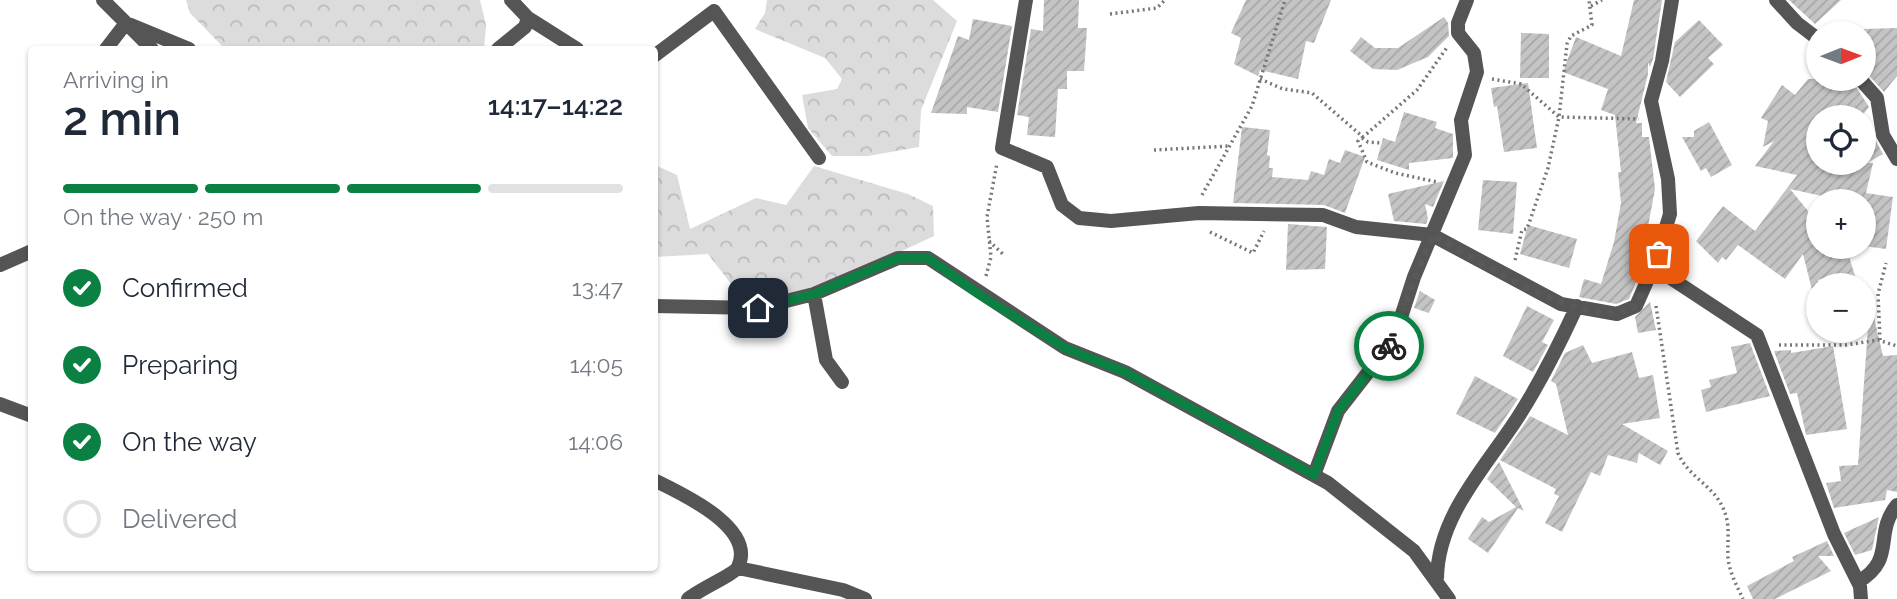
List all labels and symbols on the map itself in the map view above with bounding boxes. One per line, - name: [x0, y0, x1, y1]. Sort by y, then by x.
- north arrow: [1806, 21, 1876, 91]
- pin: [1629, 224, 1689, 284]
- pin: [728, 278, 788, 338]
- courier: [1354, 311, 1424, 381]

